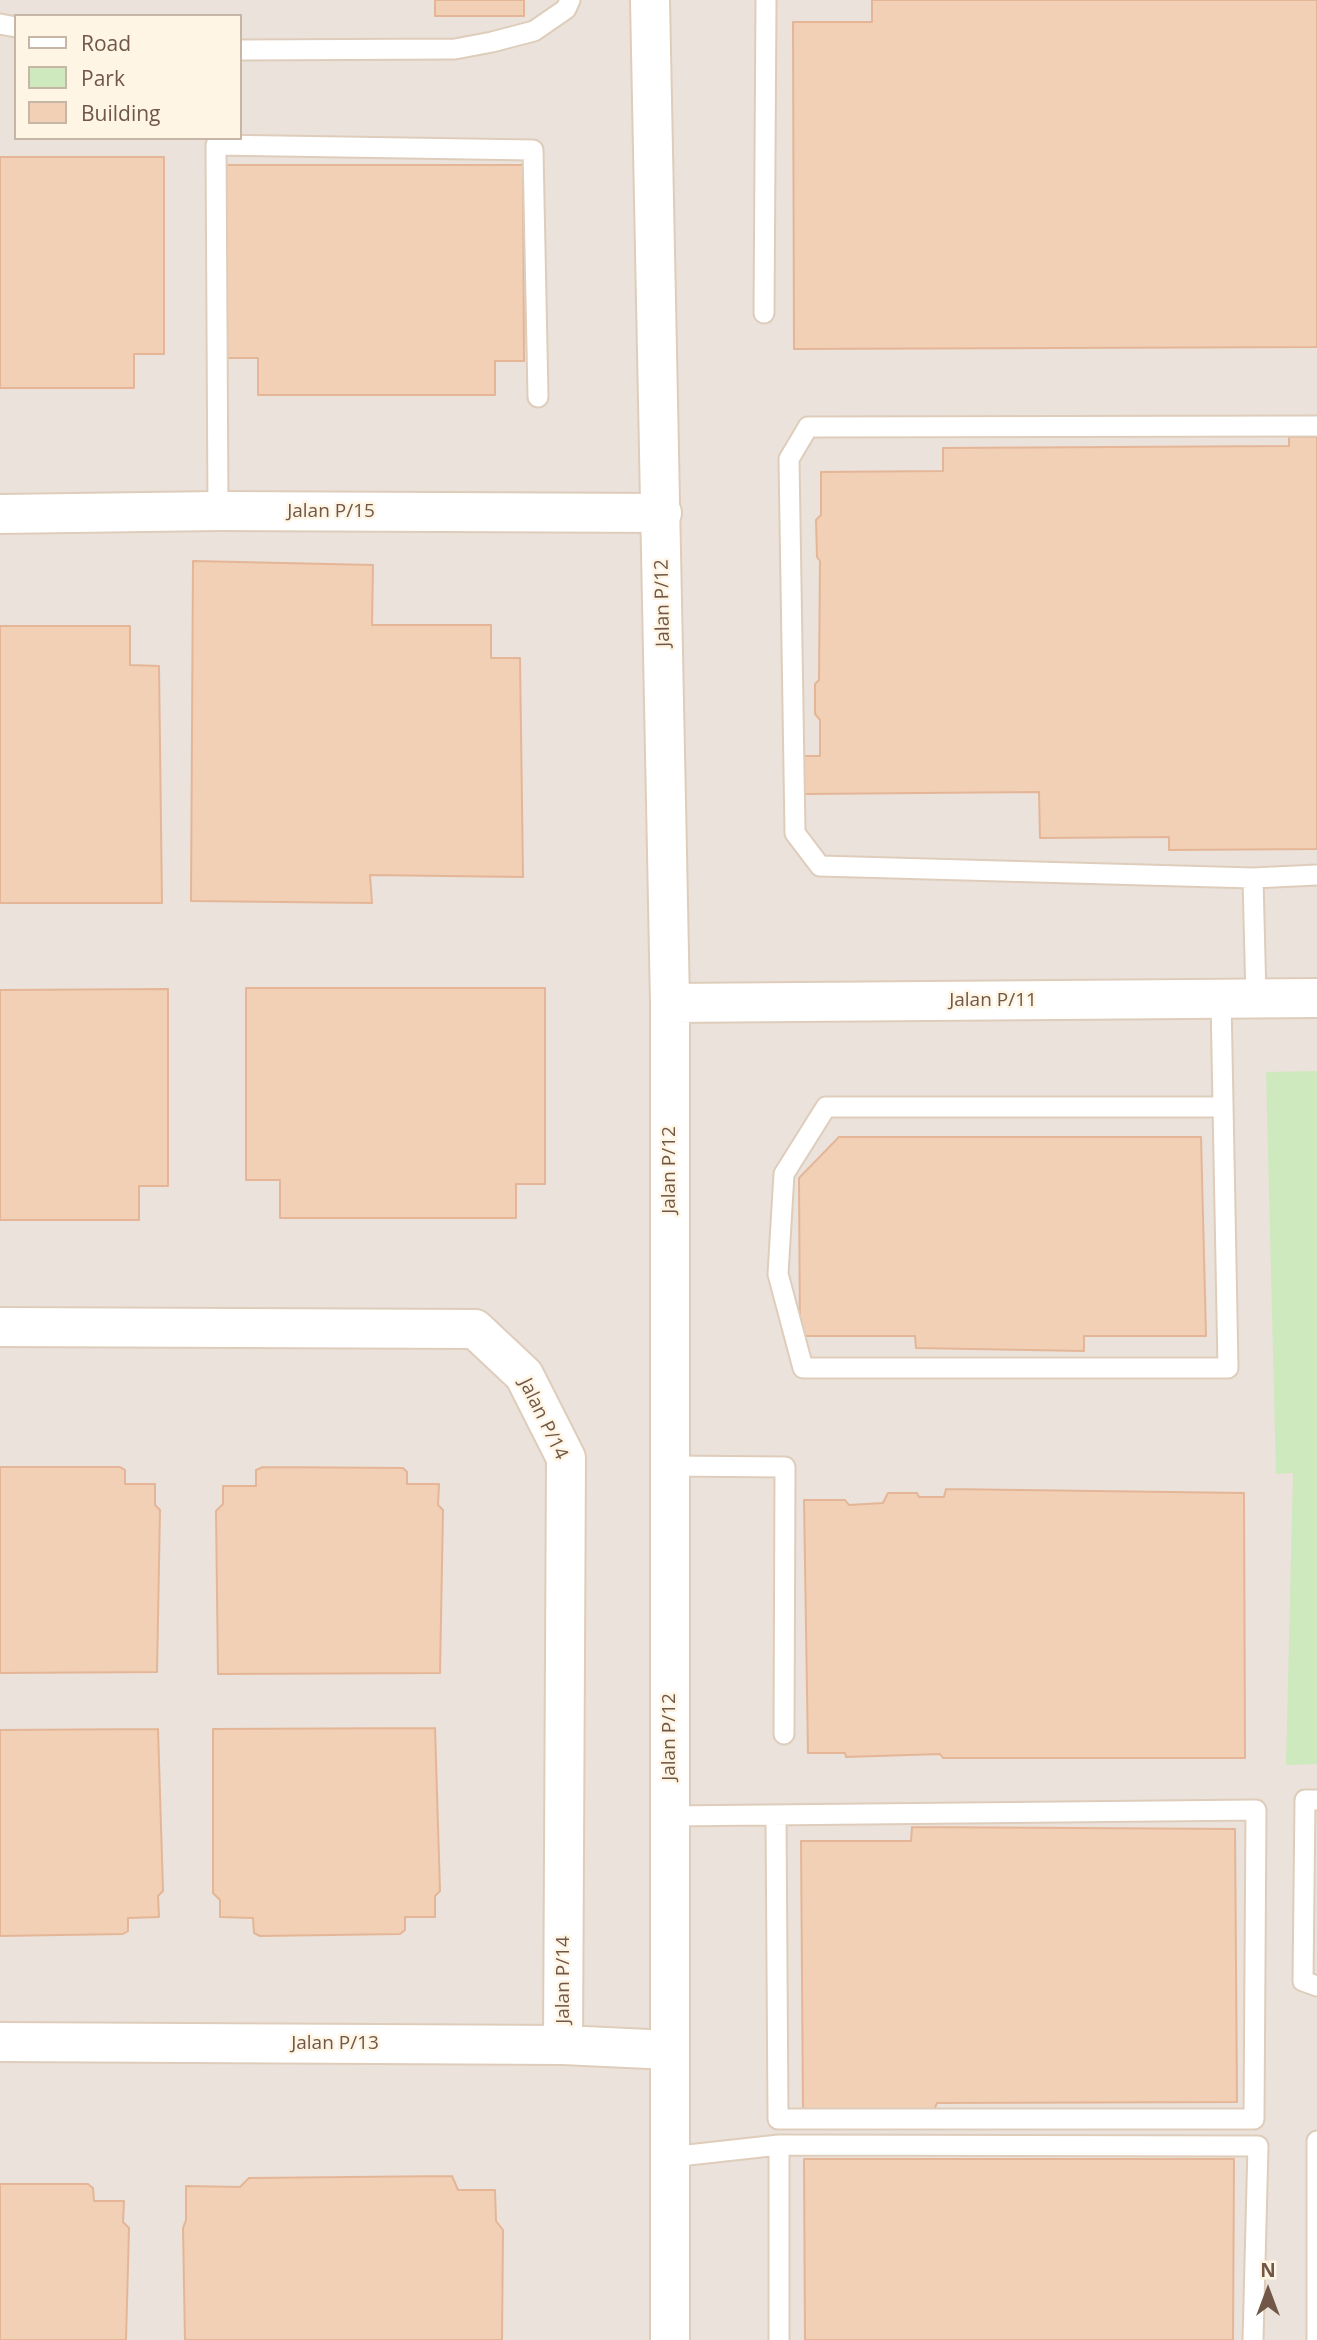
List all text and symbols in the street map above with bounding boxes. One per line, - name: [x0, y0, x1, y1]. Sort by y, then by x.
- legend: [14, 14, 242, 140]
- text: Road: [81, 29, 131, 57]
- text: Park: [81, 64, 125, 92]
- text: Building: [81, 99, 160, 127]
- street label: Jalan P/15: [287, 501, 375, 523]
- street label: Jalan P/12: [651, 559, 675, 647]
- street label: Jalan P/11: [949, 990, 1037, 1012]
- street label: Jalan P/12: [659, 1126, 681, 1214]
- street label: Jalan P/14: [514, 1375, 572, 1463]
- street label: Jalan P/12: [659, 1693, 681, 1781]
- street label: Jalan P/14: [553, 1936, 575, 2024]
- street label: Jalan P/13: [291, 2033, 379, 2055]
- north arrow: [1233, 2256, 1303, 2326]
- text: N: [1260, 2257, 1276, 2283]

